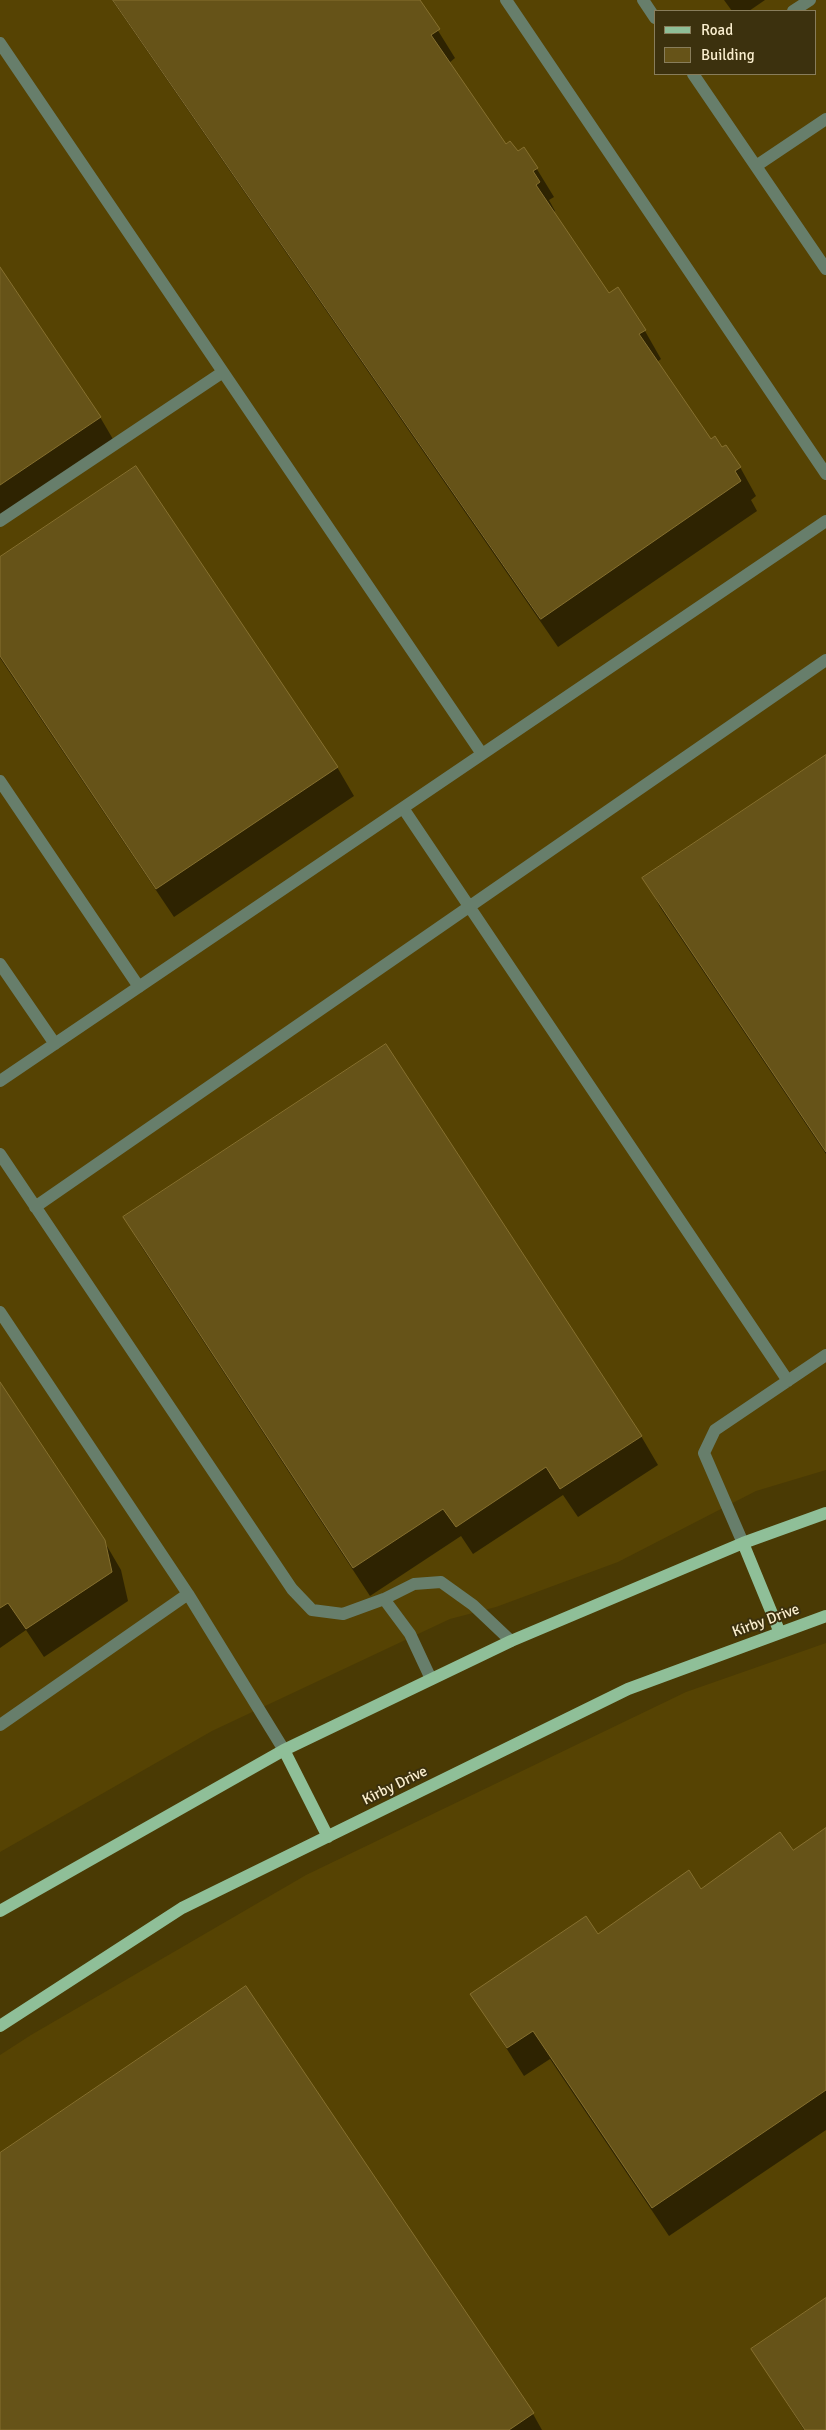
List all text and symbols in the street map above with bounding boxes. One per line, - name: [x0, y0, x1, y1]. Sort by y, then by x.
- legend: [654, 10, 816, 75]
- text: Road: [701, 21, 733, 39]
- text: Building: [701, 46, 755, 64]
- street label: Kirby Drive: [730, 1601, 802, 1641]
- street label: Kirby Drive: [359, 1763, 431, 1809]

